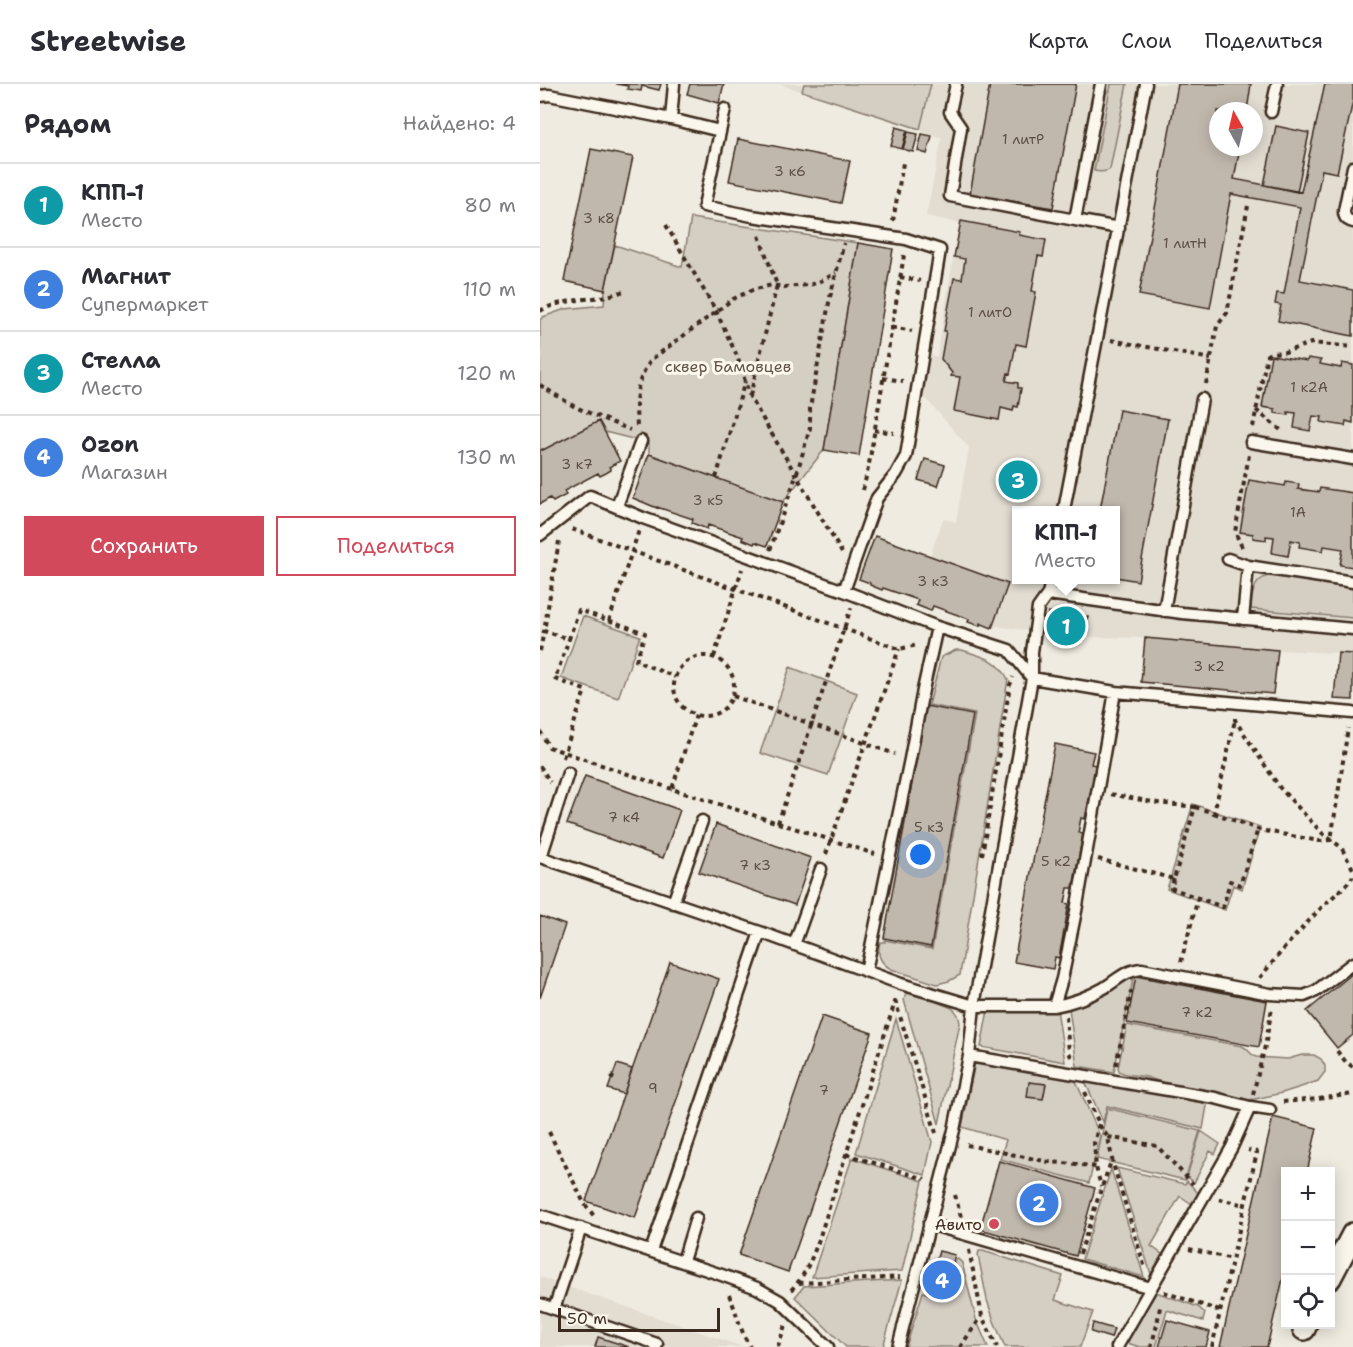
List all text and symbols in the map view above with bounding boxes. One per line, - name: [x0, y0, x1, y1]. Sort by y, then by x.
- text: Streetwise: [30, 22, 186, 60]
- text: Карта: [1028, 27, 1088, 55]
- text: Слои: [1121, 27, 1172, 55]
- text: Поделиться: [1205, 27, 1323, 55]
- north arrow: [1209, 102, 1263, 156]
- text: Рядом: [24, 106, 111, 141]
- text: Найдено: 4: [403, 110, 516, 136]
- house number: 1 литР: [1002, 130, 1044, 148]
- house number: 3 к6: [774, 162, 806, 180]
- text: КПП-1: [81, 178, 144, 207]
- text: 1: [39, 192, 48, 218]
- text: 80 m: [464, 192, 516, 218]
- text: Место: [81, 207, 143, 233]
- house number: 3 к8: [583, 209, 615, 227]
- house number: 1 литН: [1163, 234, 1207, 252]
- text: Магнит: [81, 262, 171, 291]
- text: 2: [37, 276, 51, 302]
- text: 110 m: [462, 276, 516, 302]
- text: Супермаркет: [81, 291, 208, 317]
- house number: 1 литО: [968, 303, 1012, 321]
- text: Стелла: [81, 346, 161, 375]
- park label: сквер Бамовцев: [665, 356, 791, 377]
- text: 3: [37, 360, 51, 386]
- text: 120 m: [457, 360, 516, 386]
- text: Место: [81, 375, 143, 401]
- house number: 1 к2А: [1290, 378, 1328, 396]
- text: Ozon: [81, 430, 139, 459]
- text: 4: [37, 444, 51, 470]
- text: 130 m: [457, 444, 516, 470]
- house number: 3 к7: [561, 455, 593, 473]
- pin: 3: [998, 458, 1038, 502]
- text: Магазин: [81, 459, 168, 485]
- house number: 3 к5: [693, 491, 723, 509]
- house number: 1А: [1290, 503, 1306, 521]
- popup: [1012, 506, 1120, 584]
- button: Сохранить: [24, 516, 264, 576]
- button: Поделиться: [276, 516, 516, 576]
- text: КПП-1: [1034, 518, 1098, 547]
- text: Место: [1034, 547, 1096, 573]
- house number: 3 к3: [917, 572, 949, 590]
- pin: 1: [1046, 604, 1086, 648]
- house number: 3 к2: [1193, 657, 1225, 675]
- house number: 7 к4: [608, 808, 640, 826]
- house number: 5 к3: [914, 818, 944, 836]
- your location: [906, 840, 935, 869]
- house number: 5 к2: [1041, 852, 1071, 870]
- house number: 7 к3: [739, 856, 771, 874]
- house number: 7 к2: [1181, 1003, 1213, 1021]
- house number: 9: [648, 1079, 658, 1097]
- house number: 7: [819, 1081, 829, 1099]
- map controls: [1281, 1167, 1335, 1329]
- button: +: [1281, 1167, 1335, 1221]
- pin: 2: [1020, 1180, 1058, 1226]
- place label: Авито: [935, 1214, 982, 1235]
- marker: Авито: [987, 1217, 1001, 1231]
- button: −: [1281, 1221, 1335, 1275]
- pin: 4: [922, 1258, 962, 1302]
- button: locate: [1281, 1275, 1335, 1329]
- scale bar: [558, 1305, 720, 1332]
- text: 50 m: [567, 1308, 607, 1329]

